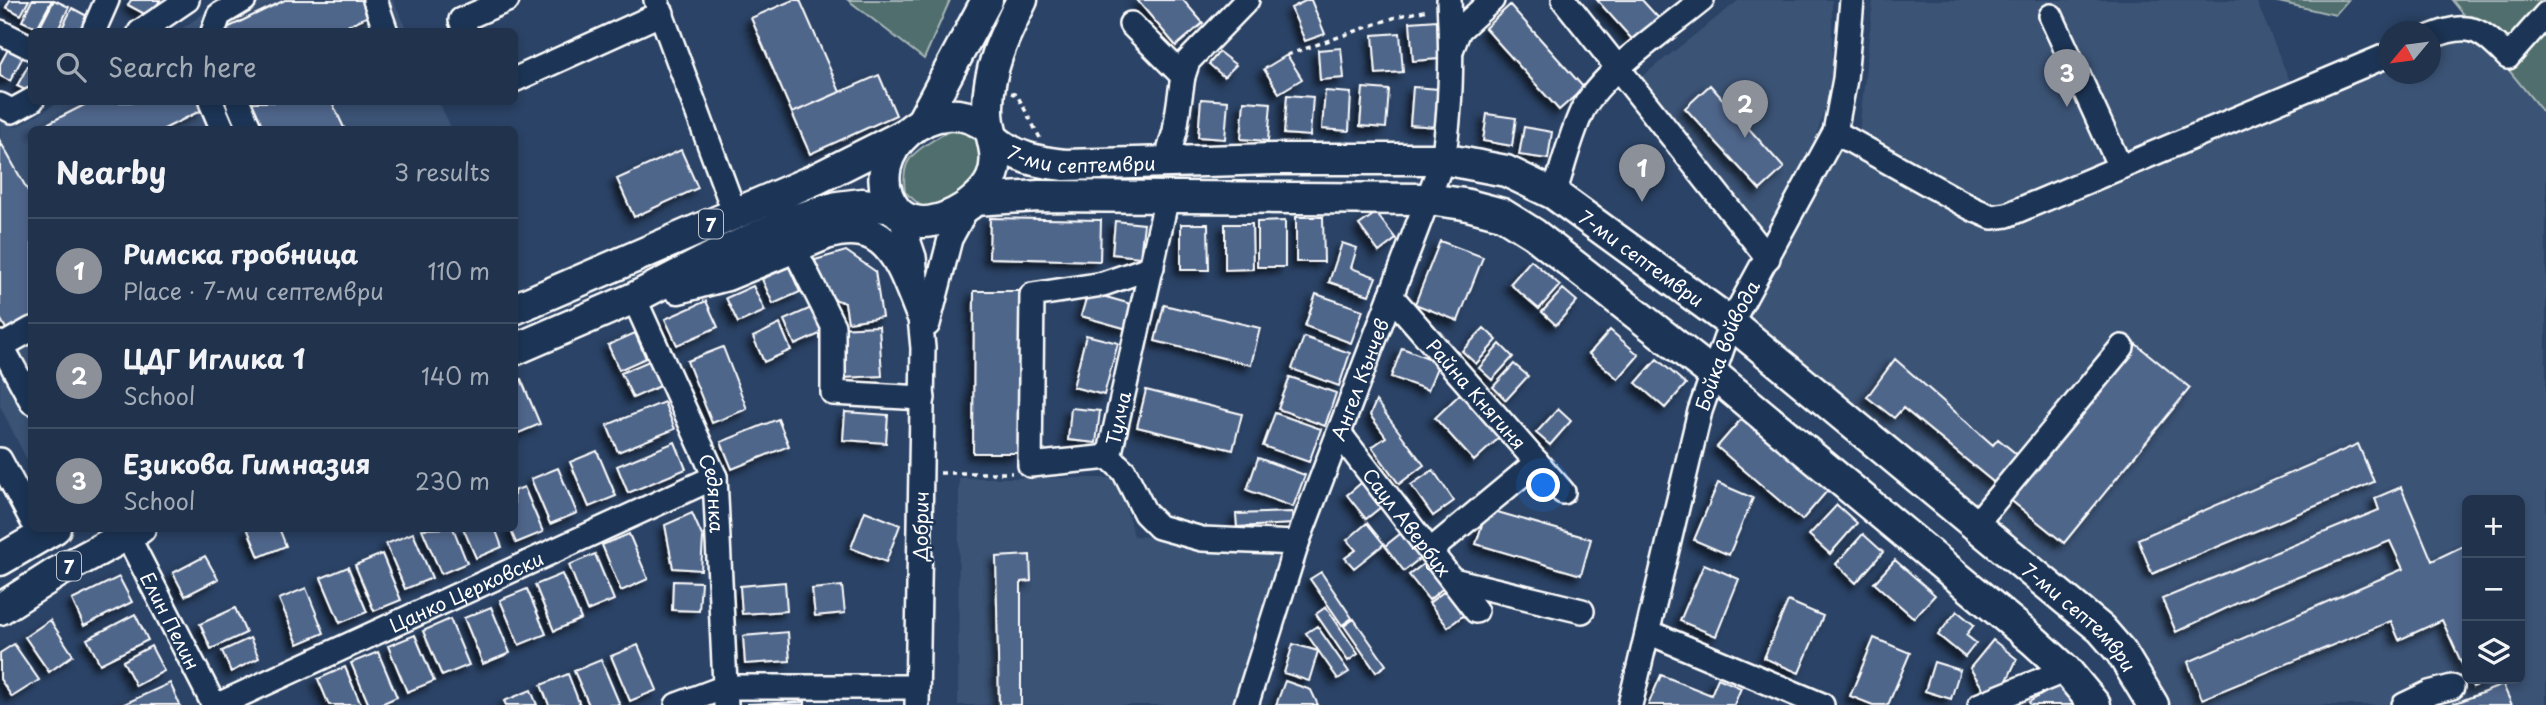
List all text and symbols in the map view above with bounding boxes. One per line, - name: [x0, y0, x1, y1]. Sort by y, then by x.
- north arrow: [2378, 21, 2441, 84]
- search box: [28, 28, 518, 105]
- text: Search here: [108, 47, 257, 86]
- icon: search: [52, 48, 90, 86]
- pin: 3: [2044, 49, 2090, 107]
- pin: 2: [1722, 80, 1768, 138]
- street label: 7-ми септември: [1003, 138, 1156, 179]
- pin: 1: [1619, 144, 1665, 202]
- text: Nearby: [56, 149, 166, 194]
- text: 3 results: [394, 154, 490, 189]
- street label: 7-ми септември: [1573, 203, 1710, 313]
- road number: 7: [699, 210, 723, 238]
- text: Римска гробница: [123, 234, 358, 273]
- text: 1: [74, 253, 85, 288]
- text: 110 m: [428, 253, 490, 288]
- text: Place · 7-ми септември: [123, 273, 384, 308]
- street label: Бойка войвода: [1687, 275, 1766, 415]
- street label: Ангел Кънчев: [1323, 314, 1395, 444]
- street label: Райна Княгиня: [1420, 332, 1533, 455]
- text: ЦДГ Иглика 1: [123, 339, 305, 378]
- text: 2: [71, 358, 87, 393]
- text: 140 m: [421, 358, 490, 393]
- text: School: [123, 378, 195, 413]
- street label: Тулча: [1098, 388, 1137, 448]
- text: Езикова Гимназия: [123, 444, 370, 483]
- street label: Седянка: [692, 449, 732, 534]
- street label: Саул Авербух: [1356, 462, 1458, 582]
- text: 3: [71, 463, 87, 498]
- text: 230 m: [415, 463, 490, 498]
- your location: [1526, 468, 1560, 502]
- text: School: [123, 483, 195, 518]
- street label: Добрич: [905, 491, 935, 562]
- map controls: [2462, 495, 2525, 684]
- button: +: [2462, 495, 2525, 558]
- street label: Цанко Церковски: [384, 544, 548, 639]
- road number: 7: [57, 552, 81, 580]
- street label: 7-ми септември: [2017, 556, 2143, 677]
- button: −: [2462, 558, 2525, 621]
- street label: Елин Пелин: [134, 567, 207, 674]
- button: layers: [2462, 621, 2525, 684]

